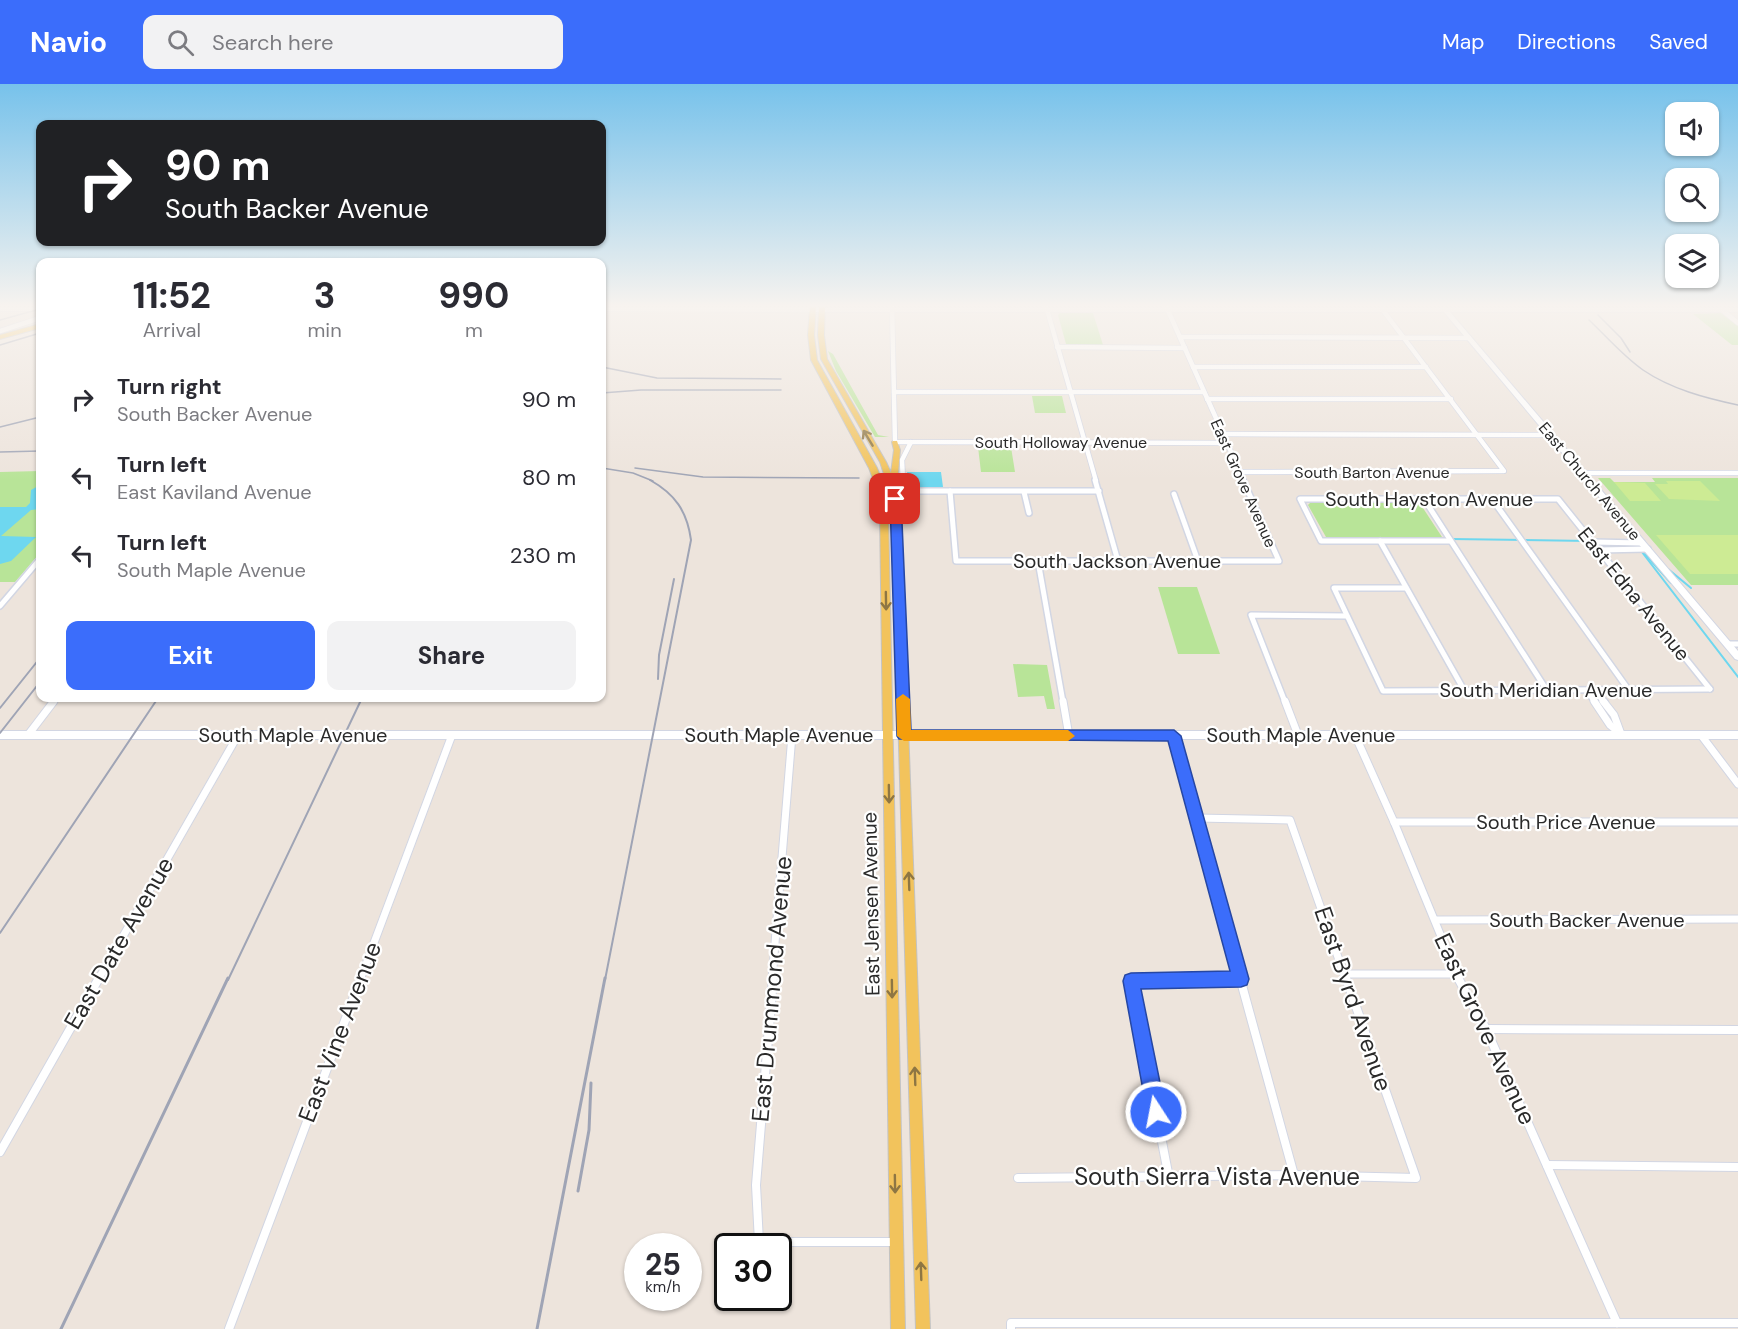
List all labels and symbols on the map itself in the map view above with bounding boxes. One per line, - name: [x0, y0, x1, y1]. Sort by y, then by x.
- street label: East Grove Avenue: [1206, 416, 1281, 551]
- street label: East Church Avenue: [1534, 418, 1645, 545]
- one-way arrow: [862, 430, 874, 447]
- street label: South Holloway Avenue: [975, 432, 1147, 453]
- street label: South Barton Avenue: [1294, 462, 1450, 483]
- pin: [869, 473, 920, 524]
- street label: South Hayston Avenue: [1325, 486, 1533, 512]
- street label: East Edna Avenue: [1572, 522, 1696, 666]
- street label: South Jackson Avenue: [1013, 548, 1221, 574]
- one-way arrow: [880, 590, 891, 610]
- street label: South Meridian Avenue: [1440, 677, 1652, 703]
- street label: South Maple Avenue: [199, 722, 387, 748]
- street label: South Maple Avenue: [685, 722, 873, 748]
- street label: South Maple Avenue: [1207, 722, 1395, 748]
- one-way arrow: [883, 783, 895, 803]
- street label: South Price Avenue: [1476, 809, 1656, 835]
- street label: East Jensen Avenue: [856, 812, 886, 996]
- street label: East Date Avenue: [57, 851, 180, 1034]
- street label: East Drummond Avenue: [744, 855, 799, 1123]
- one-way arrow: [903, 871, 915, 891]
- street label: East Byrd Avenue: [1307, 902, 1400, 1095]
- street label: South Backer Avenue: [1489, 907, 1685, 933]
- street label: East Grove Avenue: [1427, 928, 1543, 1130]
- street label: East Vine Avenue: [291, 937, 388, 1127]
- one-way arrow: [886, 978, 898, 998]
- one-way arrow: [909, 1066, 921, 1086]
- position arrow: [1124, 1080, 1188, 1144]
- street label: South Sierra Vista Avenue: [1074, 1161, 1360, 1192]
- one-way arrow: [889, 1173, 901, 1193]
- speed limit sign: 30: [714, 1233, 792, 1311]
- one-way arrow: [916, 1261, 927, 1281]

